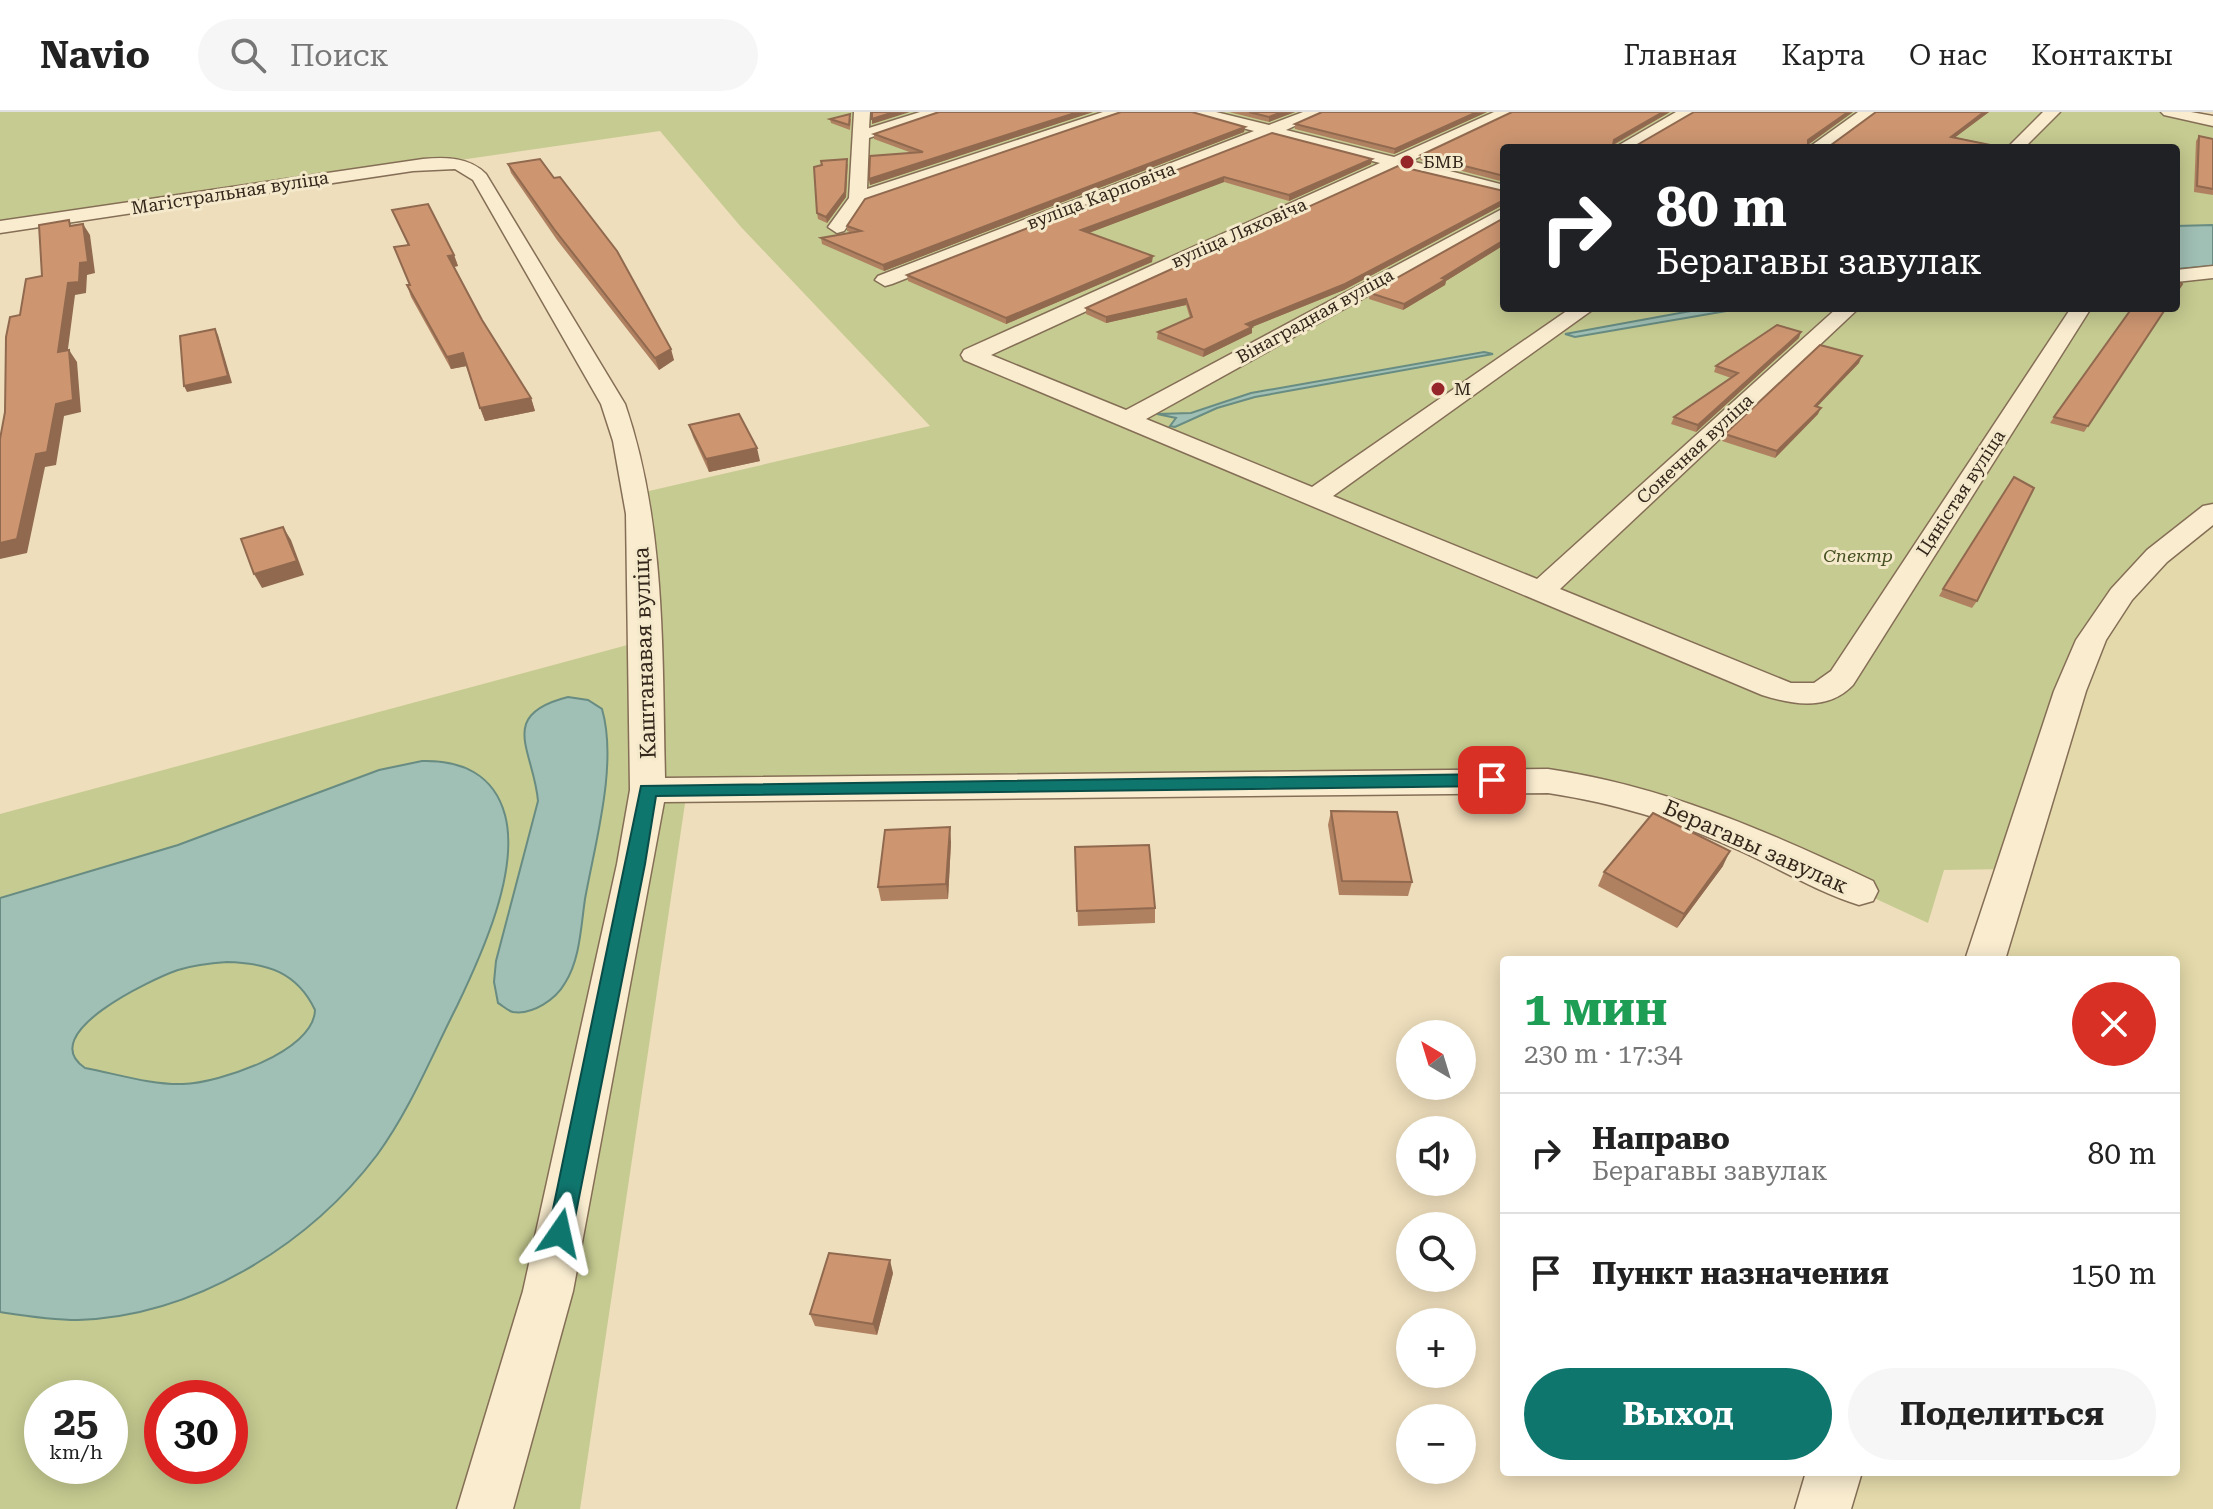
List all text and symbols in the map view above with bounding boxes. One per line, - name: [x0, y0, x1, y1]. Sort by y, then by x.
- search box: [198, 19, 758, 91]
- text: Navio: [40, 33, 150, 77]
- icon: search: [226, 33, 270, 77]
- text: Поиск: [290, 38, 389, 73]
- text: Главная: [1623, 39, 1737, 72]
- text: Карта: [1781, 39, 1865, 72]
- text: О нас: [1909, 39, 1987, 72]
- text: Контакты: [2031, 39, 2173, 72]
- place label: БМВ: [1423, 151, 1464, 172]
- marker: БМВ: [1398, 153, 1416, 171]
- street label: вуліца Карповіча: [1024, 157, 1178, 234]
- street label: Магістральная вуліца: [130, 166, 330, 218]
- text: 80 m: [1656, 174, 1787, 240]
- icon: right: [1524, 176, 1628, 280]
- street label: вуліца Ляховіча: [1168, 193, 1310, 272]
- text: Берагавы завулак: [1656, 241, 1982, 283]
- street label: Вінаградная вуліца: [1233, 264, 1397, 367]
- place label: М: [1454, 378, 1471, 399]
- marker: М: [1429, 380, 1447, 398]
- street label: Сонечная вуліца: [1632, 389, 1757, 508]
- street label: Цяністая вуліца: [1912, 426, 2009, 560]
- park label: Спектр: [1823, 545, 1893, 566]
- street label: Каштанавая вуліца: [628, 546, 661, 759]
- pin: [1458, 746, 1526, 814]
- icon: arrive: [1470, 758, 1514, 802]
- street label: Берагавы завулак: [1660, 795, 1852, 898]
- text: 1 мин: [1524, 981, 1667, 1037]
- button: close: [2072, 982, 2156, 1066]
- north arrow: [1396, 1020, 1476, 1100]
- map controls: [1396, 1020, 1476, 1484]
- text: 230 m · 17:34: [1524, 1039, 1683, 1069]
- button: sound: [1396, 1116, 1476, 1196]
- text: Направо: [1592, 1121, 1730, 1156]
- icon: right: [1524, 1131, 1568, 1175]
- text: 80 m: [2087, 1136, 2156, 1171]
- text: Берагавы завулак: [1592, 1156, 1827, 1186]
- position arrow: [518, 1191, 602, 1275]
- button: search: [1396, 1212, 1476, 1292]
- icon: arrive: [1524, 1251, 1568, 1295]
- text: Пункт назначения: [1592, 1256, 1889, 1291]
- text: 150 m: [2071, 1256, 2156, 1291]
- button: +: [1396, 1308, 1476, 1388]
- button: Выход: [1524, 1368, 1832, 1460]
- button: Поделиться: [1848, 1368, 2156, 1460]
- speed limit sign: 30: [144, 1380, 248, 1484]
- text: 25: [54, 1398, 98, 1445]
- button: −: [1396, 1404, 1476, 1484]
- text: km/h: [49, 1440, 103, 1464]

